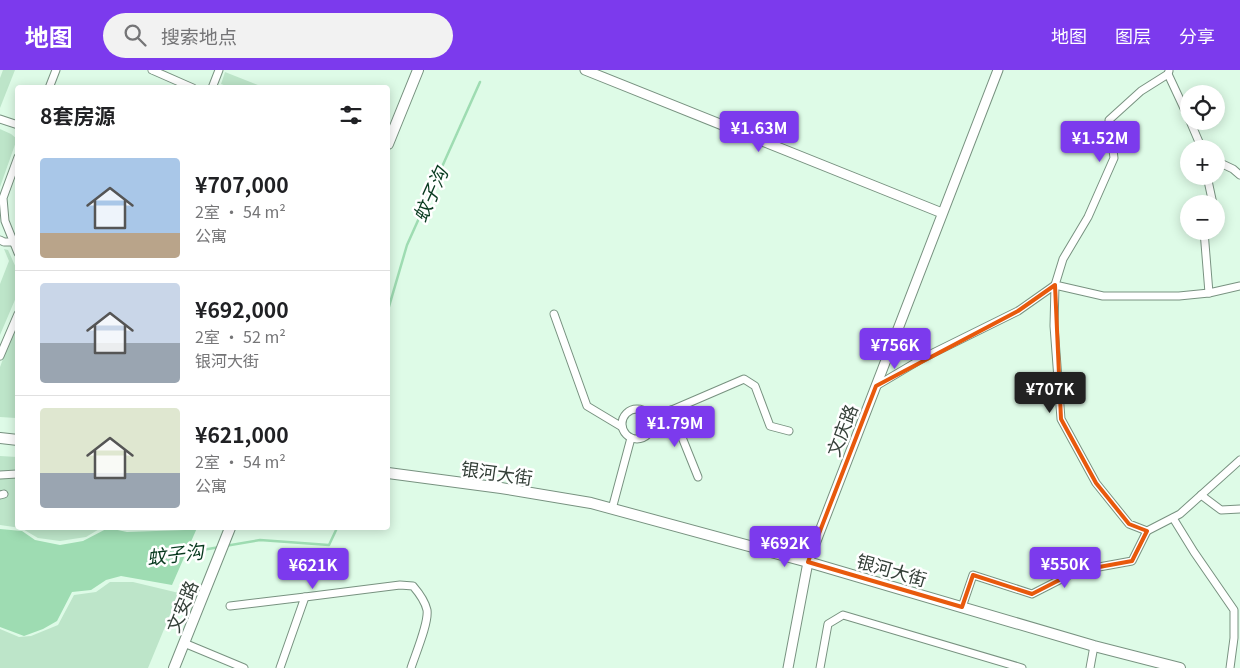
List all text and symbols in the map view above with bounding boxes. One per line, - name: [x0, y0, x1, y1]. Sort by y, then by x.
- search box: [103, 13, 453, 58]
- text: 地图: [25, 18, 73, 53]
- icon: search: [121, 21, 149, 49]
- text: 搜索地点: [161, 22, 237, 49]
- text: 地图: [1051, 22, 1087, 48]
- text: 图层: [1115, 22, 1151, 48]
- text: 分享: [1179, 22, 1215, 48]
- map controls: [1180, 85, 1225, 240]
- button: locate: [1180, 85, 1225, 130]
- text: 8套房源: [40, 100, 115, 130]
- icon: filters: [337, 101, 365, 129]
- pin: ¥1.63M: [718, 111, 800, 153]
- text: ¥1.63M: [731, 115, 787, 139]
- pin: ¥1.52M: [1059, 121, 1141, 163]
- text: ¥1.52M: [1072, 125, 1128, 149]
- button: +: [1180, 140, 1225, 185]
- water label: 蚊子沟: [405, 161, 454, 226]
- text: ¥707,000: [195, 169, 289, 199]
- icon: home: [80, 178, 140, 238]
- button: −: [1180, 195, 1225, 240]
- text: 2室 · 54 m²: [195, 199, 286, 223]
- text: 公寓: [195, 223, 227, 247]
- text: ¥692,000: [195, 294, 289, 324]
- icon: home: [80, 303, 140, 363]
- text: 2室 · 52 m²: [195, 324, 286, 348]
- pin: ¥756K: [860, 328, 930, 370]
- text: ¥756K: [871, 332, 919, 356]
- text: 银河大街: [195, 348, 259, 372]
- pin: ¥707K: [1015, 372, 1085, 414]
- text: ¥707K: [1026, 376, 1074, 400]
- street label: 文庆路: [819, 400, 863, 460]
- pin: ¥1.79M: [634, 406, 716, 448]
- text: ¥1.79M: [647, 410, 703, 434]
- text: ¥621,000: [195, 419, 289, 449]
- icon: home: [80, 428, 140, 488]
- text: 2室 · 54 m²: [195, 449, 286, 473]
- street label: 银河大街: [460, 454, 534, 490]
- text: 公寓: [195, 473, 227, 497]
- pin: ¥692K: [750, 526, 820, 568]
- text: ¥692K: [761, 530, 809, 554]
- water label: 蚊子沟: [145, 536, 207, 570]
- pin: ¥550K: [1030, 546, 1100, 589]
- street label: 银河大街: [854, 547, 930, 591]
- pin: ¥621K: [278, 548, 348, 590]
- text: ¥550K: [1041, 551, 1089, 575]
- text: ¥621K: [289, 552, 337, 576]
- street label: 文安路: [159, 576, 203, 636]

